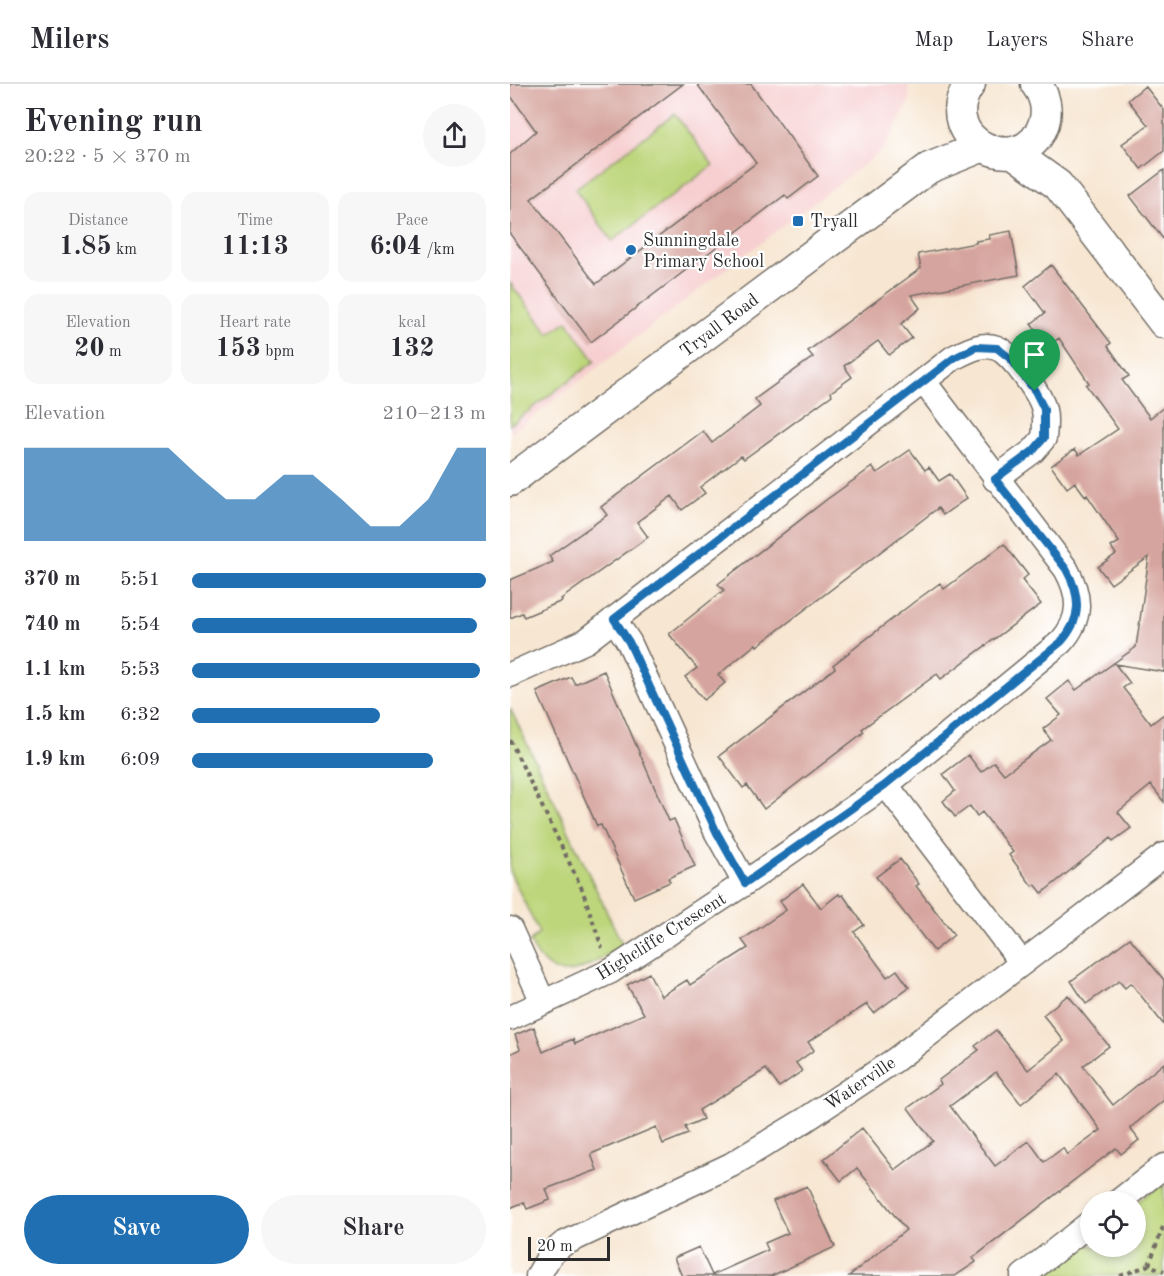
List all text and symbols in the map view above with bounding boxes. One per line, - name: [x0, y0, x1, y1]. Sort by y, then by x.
- text: Milers: [30, 27, 109, 55]
- text: Map: [914, 30, 953, 51]
- text: Layers: [986, 30, 1048, 51]
- text: Share: [1081, 30, 1134, 51]
- button: share: [423, 104, 486, 167]
- text: Evening run: [24, 106, 203, 139]
- text: 20:22 · 5 × 370 m: [24, 147, 191, 167]
- text: Distance: [68, 213, 128, 229]
- text: Time: [237, 213, 273, 229]
- text: Pace: [396, 213, 428, 229]
- place label: Tryall: [810, 213, 858, 231]
- marker: Tryall: [791, 214, 805, 228]
- place label: Sunningdale Primary School: [643, 232, 764, 271]
- text: 1.85: [59, 234, 112, 260]
- text: 11:13: [221, 234, 289, 260]
- text: 6:04: [369, 234, 422, 260]
- text: km: [112, 242, 137, 258]
- text: /km: [422, 242, 455, 258]
- marker: Sunningdale Primary School: [624, 243, 638, 257]
- street label: Tryall Road: [677, 291, 762, 361]
- text: Elevation: [65, 315, 131, 331]
- text: Heart rate: [219, 315, 291, 331]
- text: kcal: [398, 315, 426, 331]
- pin: [1009, 329, 1060, 391]
- text: 20: [74, 336, 104, 362]
- text: 153: [216, 336, 261, 362]
- text: 132: [389, 336, 435, 362]
- icon: arrive: [1018, 338, 1051, 371]
- text: m: [104, 344, 122, 360]
- text: bpm: [261, 344, 294, 360]
- text: Elevation: [24, 404, 105, 424]
- text: 210–213 m: [383, 404, 486, 424]
- text: 370 m: [24, 570, 80, 590]
- text: 5:51: [120, 570, 160, 590]
- text: 740 m: [24, 615, 80, 635]
- text: 5:54: [120, 615, 160, 635]
- text: 1.1 km: [24, 660, 86, 680]
- text: 5:53: [120, 660, 160, 680]
- text: 1.5 km: [24, 705, 86, 725]
- text: 6:32: [120, 705, 160, 725]
- text: 1.9 km: [24, 750, 86, 770]
- text: 6:09: [120, 750, 160, 770]
- street label: Highcliffe Crescent: [594, 890, 729, 984]
- street label: Waterville: [822, 1054, 899, 1114]
- map controls: [1080, 1191, 1146, 1257]
- button: locate: [1080, 1191, 1146, 1257]
- button: Save: [24, 1195, 249, 1264]
- button: Share: [261, 1195, 486, 1264]
- scale bar: [528, 1234, 610, 1262]
- text: 20 m: [537, 1239, 573, 1255]

